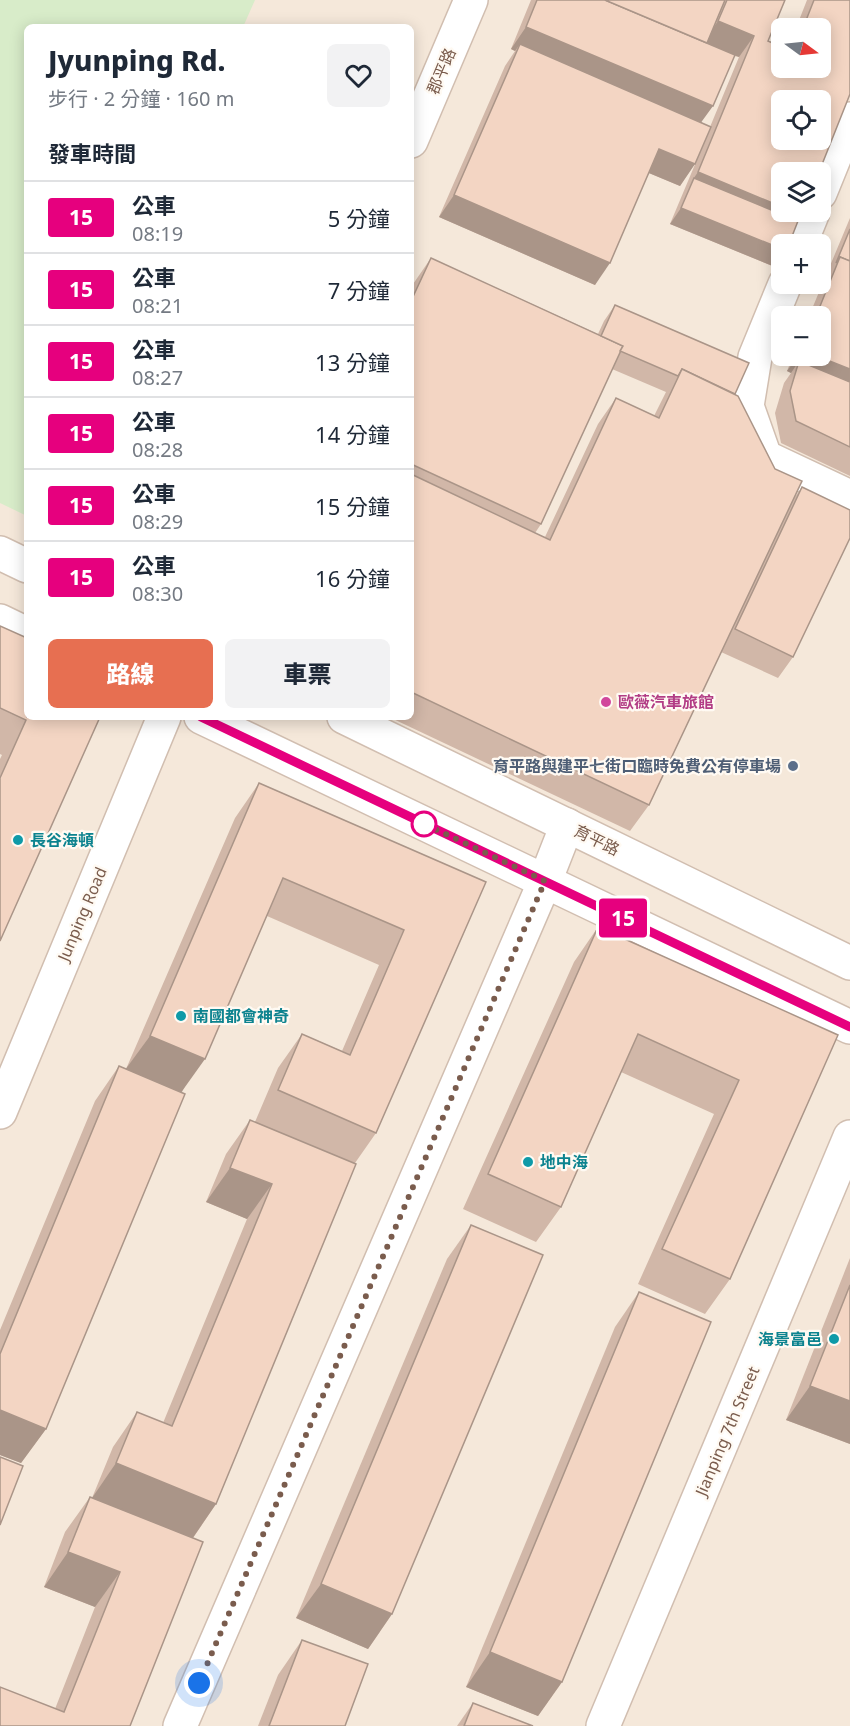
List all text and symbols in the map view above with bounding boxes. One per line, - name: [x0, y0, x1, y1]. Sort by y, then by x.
- north arrow: [771, 18, 831, 78]
- map controls: [771, 18, 831, 366]
- text: Jyunping Rd.: [48, 41, 226, 79]
- button: heart: [327, 44, 390, 107]
- street label: 郡平路: [421, 45, 461, 97]
- text: 步行 · 2 分鐘 · 160 m: [48, 85, 234, 112]
- button: locate: [771, 90, 831, 150]
- text: 發車時間: [48, 138, 136, 168]
- button: layers: [771, 162, 831, 222]
- text: 公車: [132, 190, 176, 220]
- text: 15: [69, 203, 93, 231]
- text: 5 分鐘: [328, 203, 390, 233]
- text: 08:19: [132, 220, 183, 247]
- button: +: [771, 234, 831, 294]
- text: 公車: [132, 262, 176, 292]
- text: 15: [69, 275, 93, 303]
- text: 7 分鐘: [328, 275, 390, 305]
- text: 08:21: [132, 292, 183, 319]
- button: −: [771, 306, 831, 366]
- text: 公車: [132, 334, 176, 364]
- text: 15: [69, 347, 93, 375]
- text: 13 分鐘: [315, 347, 390, 377]
- text: 08:27: [132, 364, 183, 391]
- text: 公車: [132, 406, 176, 436]
- text: 15: [69, 419, 93, 447]
- text: 14 分鐘: [315, 419, 390, 449]
- text: 08:28: [132, 436, 183, 463]
- text: 公車: [132, 478, 176, 508]
- text: 15: [69, 491, 93, 519]
- text: 15 分鐘: [315, 491, 390, 521]
- text: 08:29: [132, 508, 183, 535]
- text: 公車: [132, 550, 176, 580]
- text: 15: [69, 563, 93, 591]
- text: 16 分鐘: [315, 563, 390, 593]
- text: 08:30: [132, 580, 183, 607]
- button: 路線: [48, 639, 213, 708]
- button: 車票: [225, 639, 390, 708]
- place label: 歐薇汽車旅館: [618, 691, 714, 713]
- marker: 歐薇汽車旅館: [599, 695, 613, 709]
- place label: 育平路與建平七街口臨時免費公有停車場: [493, 755, 781, 777]
- marker: 育平路與建平七街口臨時免費公有停車場: [786, 759, 800, 773]
- unlabelled marker: [411, 811, 437, 837]
- street label: 育平路: [571, 820, 623, 860]
- place label: 長谷海頓: [30, 829, 94, 851]
- marker: 長谷海頓: [11, 833, 25, 847]
- street label: Junping Road: [51, 863, 112, 966]
- line badge: 15: [596, 898, 650, 938]
- text: 15: [611, 904, 635, 932]
- place label: 南國都會神奇: [193, 1005, 289, 1027]
- marker: 南國都會神奇: [174, 1009, 188, 1023]
- place label: 地中海: [540, 1151, 588, 1173]
- marker: 地中海: [521, 1155, 535, 1169]
- place label: 海景富邑: [758, 1328, 822, 1350]
- marker: 海景富邑: [827, 1332, 841, 1346]
- street label: Jianping 7th Street: [689, 1363, 764, 1501]
- your location: [184, 1668, 214, 1698]

